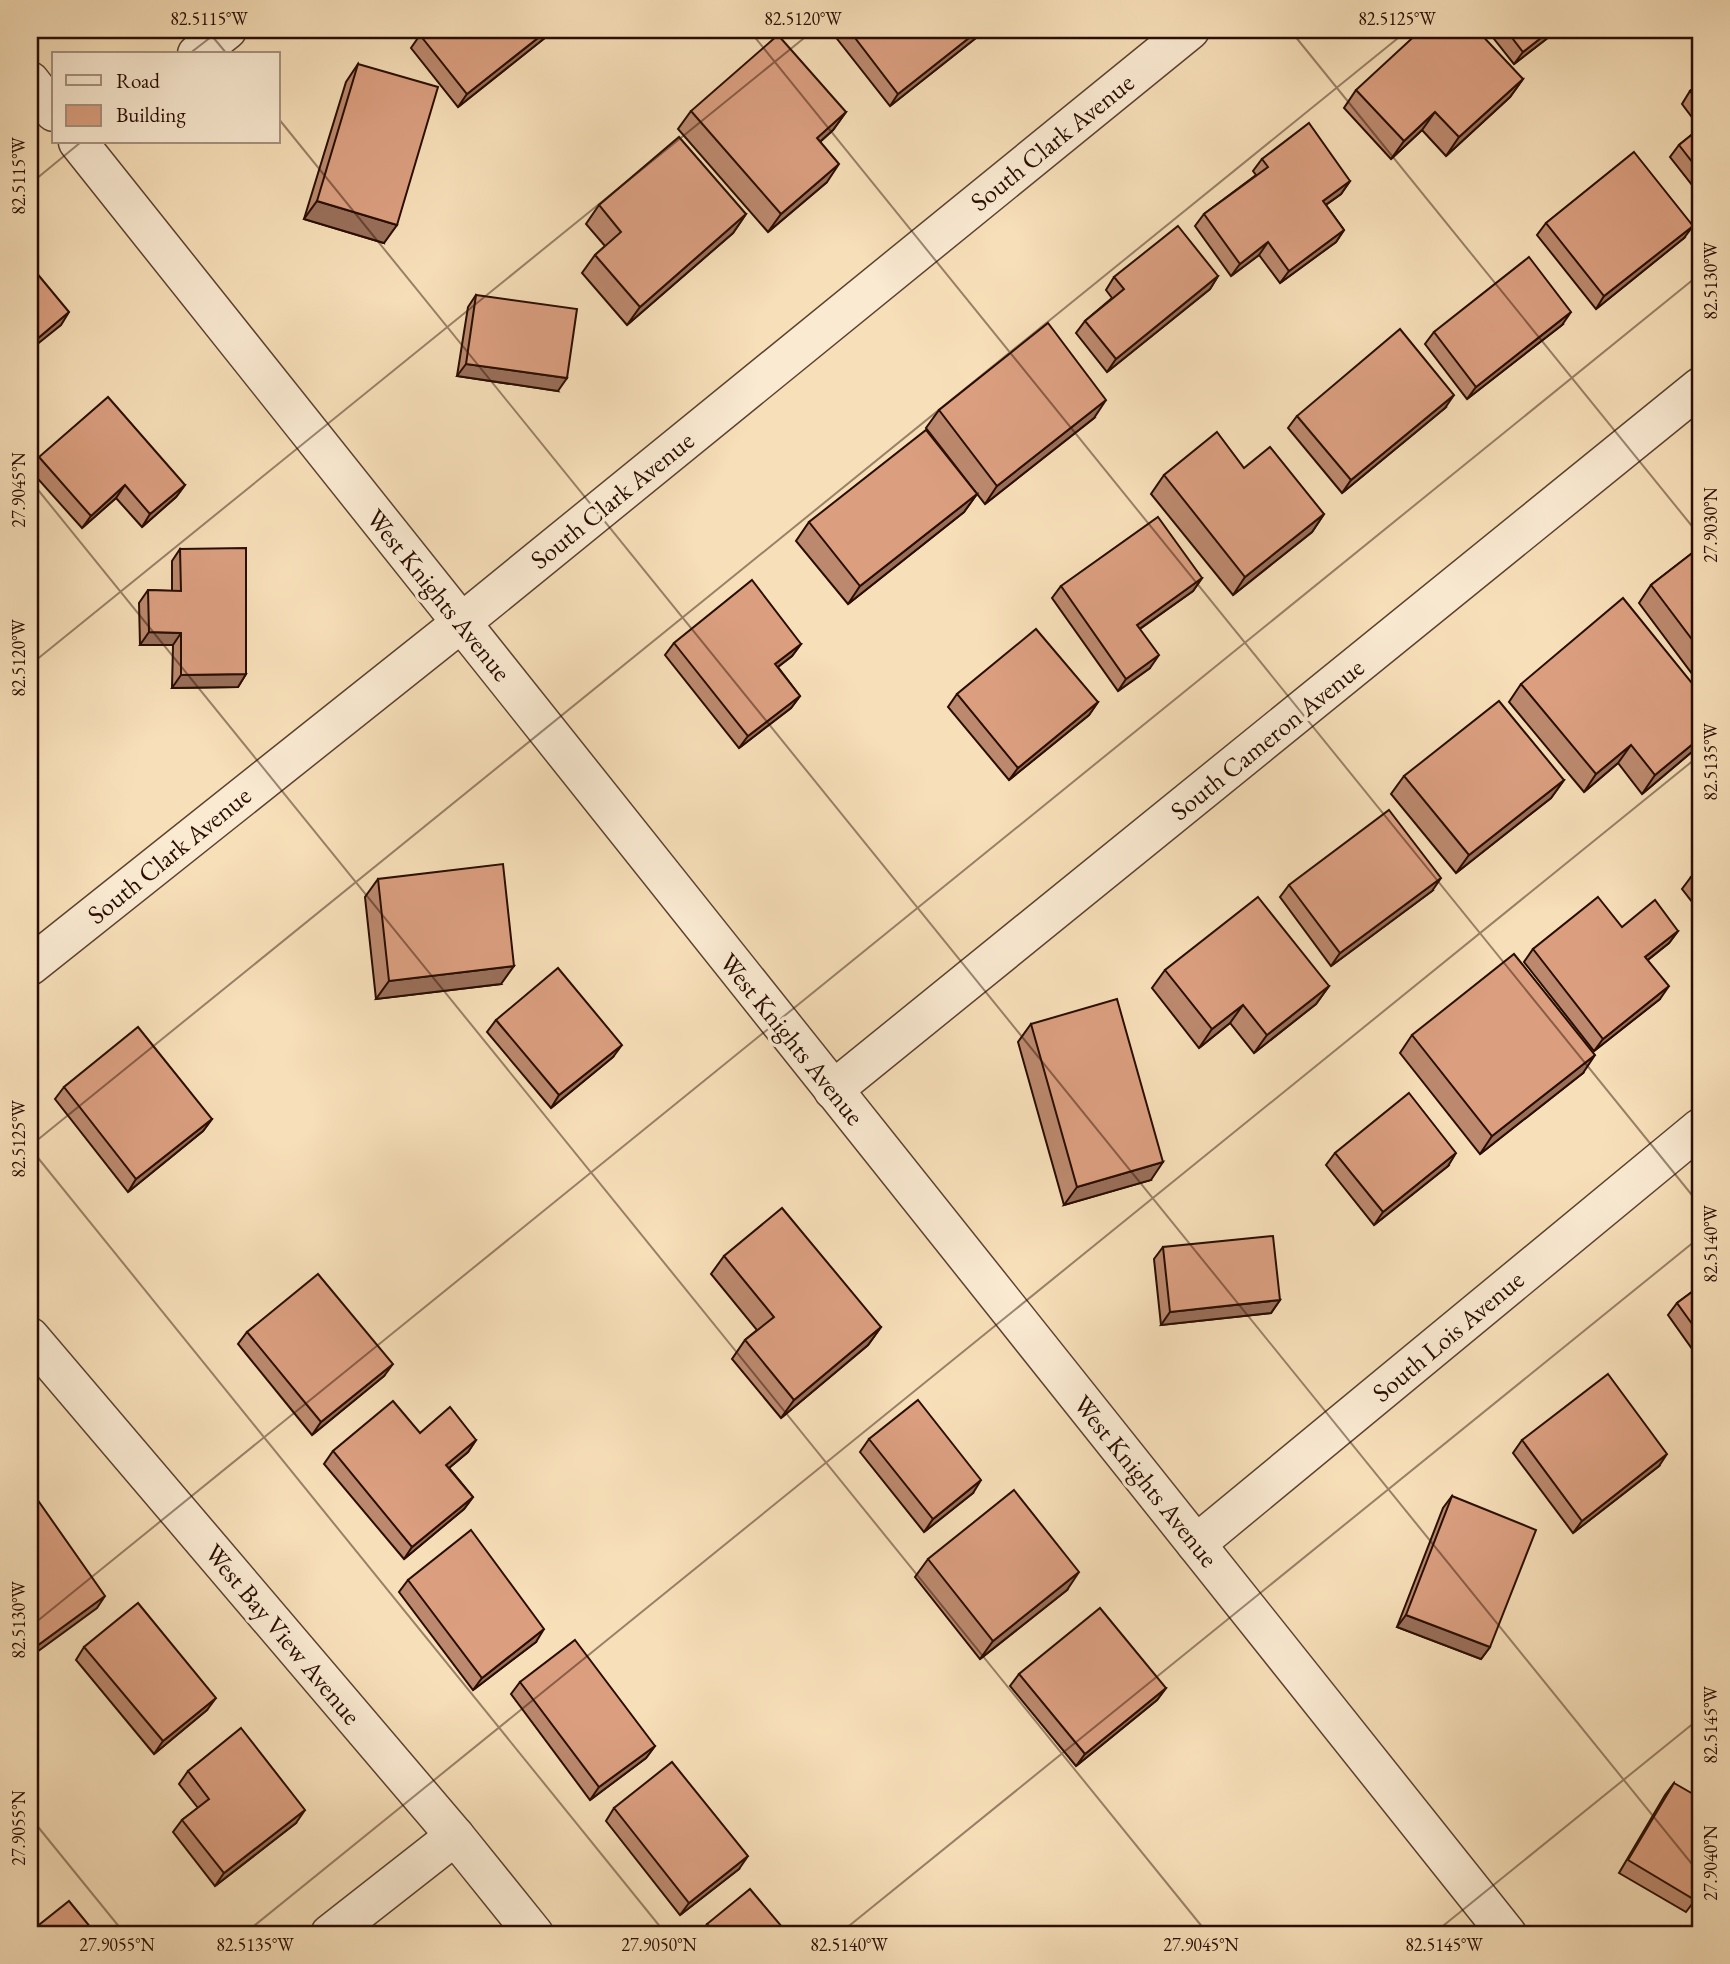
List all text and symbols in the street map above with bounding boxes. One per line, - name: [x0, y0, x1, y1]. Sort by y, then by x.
- text: 82.5115°W: [170, 7, 248, 30]
- text: 82.5120°W: [764, 7, 842, 30]
- text: 82.5125°W: [1358, 7, 1436, 30]
- legend: [52, 52, 280, 144]
- street label: South Clark Avenue: [963, 65, 1141, 219]
- text: Road: [116, 67, 160, 94]
- text: Building: [116, 101, 186, 128]
- text: 82.5115°W: [7, 137, 30, 215]
- text: 82.5130°W: [1699, 242, 1722, 320]
- street label: South Clark Avenue: [523, 423, 701, 577]
- text: 27.9045°N: [7, 452, 30, 528]
- text: 27.9030°N: [1699, 487, 1722, 563]
- street label: West Knights Avenue: [359, 502, 519, 688]
- text: 82.5120°W: [7, 619, 30, 697]
- street label: South Cameron Avenue: [1163, 650, 1371, 828]
- text: 82.5135°W: [1699, 723, 1722, 801]
- street label: South Clark Avenue: [80, 778, 258, 932]
- street label: West Knights Avenue: [712, 946, 872, 1132]
- text: 82.5125°W: [7, 1100, 30, 1178]
- text: 82.5140°W: [1699, 1205, 1722, 1283]
- street label: South Lois Avenue: [1365, 1263, 1531, 1409]
- street label: West Knights Avenue: [1066, 1388, 1226, 1574]
- street label: West Bay View Avenue: [197, 1536, 369, 1732]
- text: 82.5130°W: [7, 1581, 30, 1659]
- text: 82.5145°W: [1699, 1686, 1722, 1764]
- text: 27.9055°N: [7, 1790, 30, 1866]
- text: 27.9040°N: [1699, 1825, 1722, 1901]
- text: 27.9055°N: [79, 1933, 155, 1956]
- text: 82.5135°W: [216, 1933, 294, 1956]
- text: 27.9050°N: [621, 1933, 697, 1956]
- text: 82.5140°W: [810, 1933, 888, 1956]
- text: 27.9045°N: [1163, 1933, 1239, 1956]
- text: 82.5145°W: [1405, 1933, 1483, 1956]

